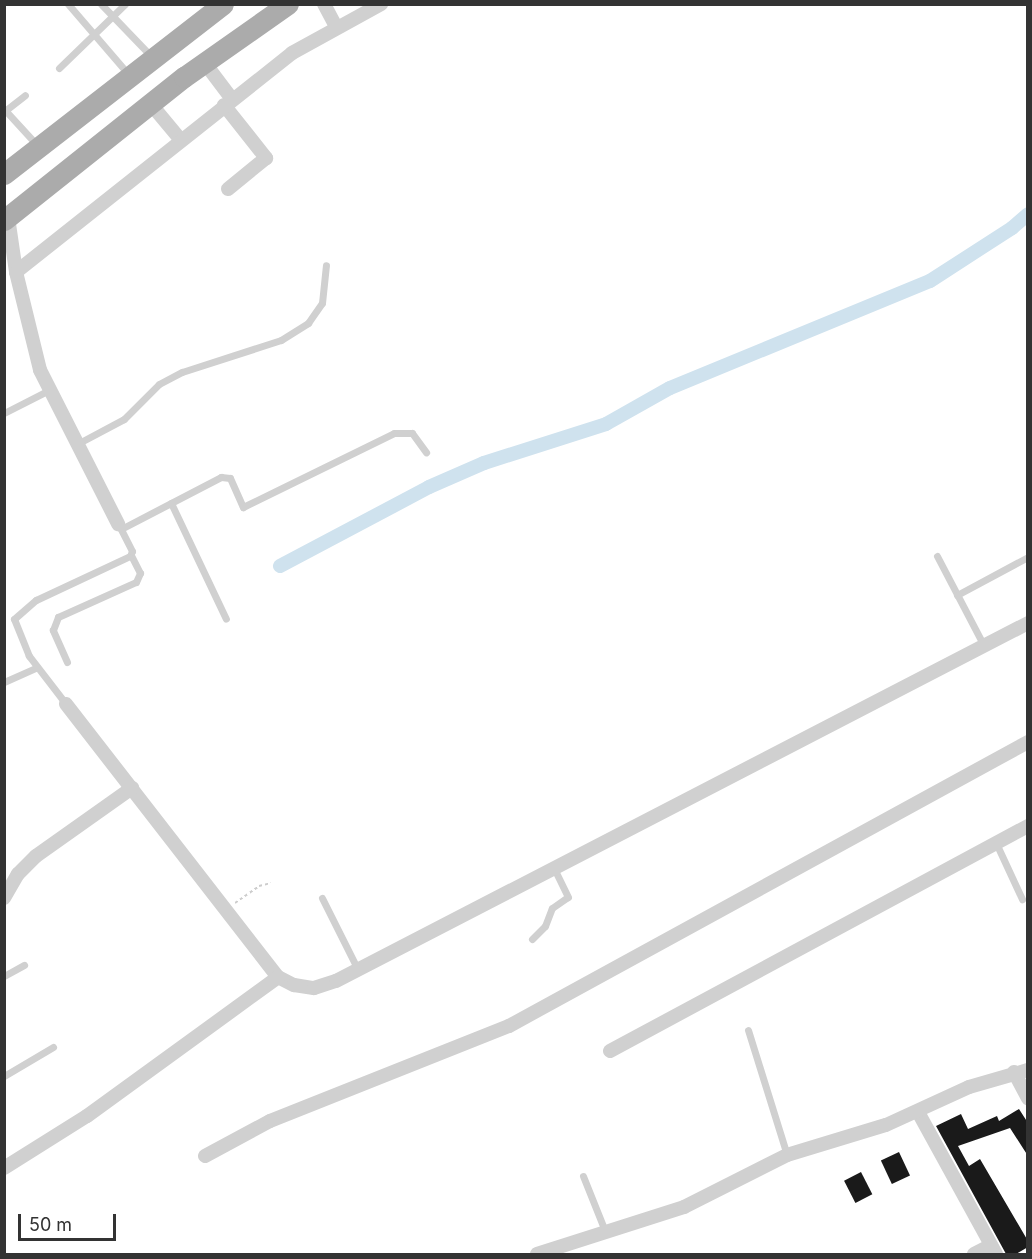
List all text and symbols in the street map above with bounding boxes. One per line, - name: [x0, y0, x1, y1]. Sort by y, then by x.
- scale bar: [21, 1202, 118, 1240]
- text: 50 m: [29, 1214, 72, 1235]

